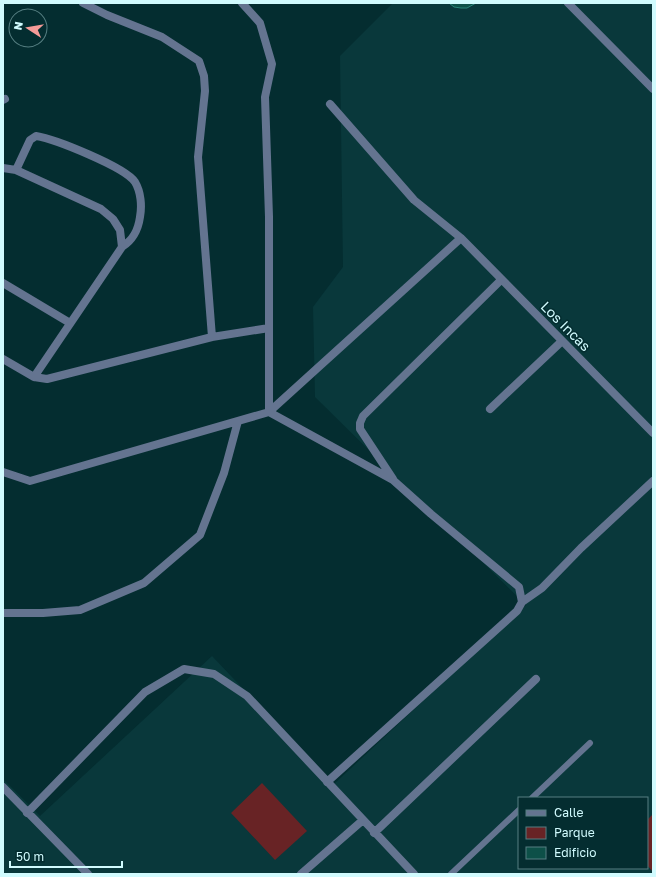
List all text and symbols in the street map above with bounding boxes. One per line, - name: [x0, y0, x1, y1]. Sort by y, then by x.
- north arrow: [8, 8, 48, 48]
- text: N: [11, 20, 25, 31]
- street label: Los Incas: [538, 298, 594, 354]
- legend: [518, 797, 648, 869]
- text: Calle: [554, 805, 584, 820]
- text: Parque: [554, 825, 595, 840]
- scale bar: [10, 843, 122, 869]
- text: Edificio: [554, 845, 596, 860]
- text: 50 m: [16, 849, 44, 864]

